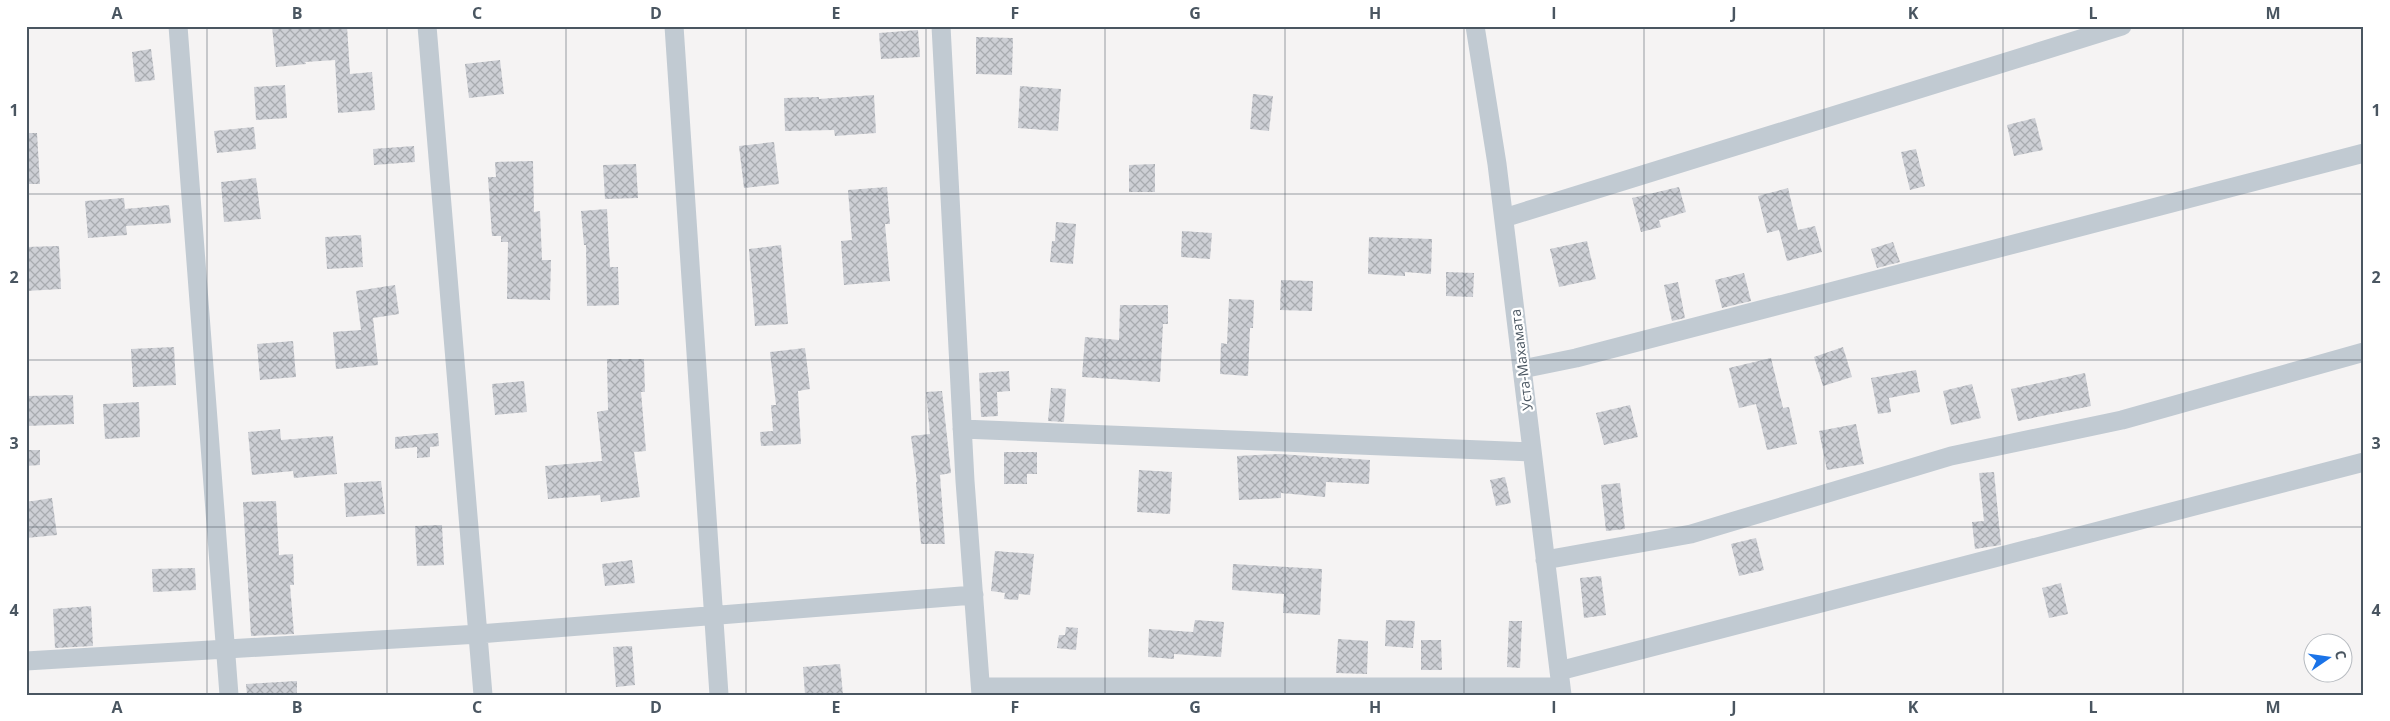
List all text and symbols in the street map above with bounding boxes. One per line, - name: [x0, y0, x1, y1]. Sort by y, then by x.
- text: A: [111, 2, 123, 24]
- text: B: [292, 2, 302, 24]
- text: C: [472, 2, 482, 24]
- text: D: [650, 2, 662, 24]
- text: E: [832, 2, 841, 24]
- text: F: [1011, 2, 1019, 24]
- text: G: [1189, 2, 1201, 24]
- text: H: [1369, 2, 1381, 24]
- text: I: [1551, 2, 1557, 24]
- text: J: [1729, 2, 1737, 24]
- text: K: [1908, 2, 1919, 24]
- text: L: [2088, 2, 2098, 24]
- text: M: [2265, 2, 2281, 24]
- text: 1: [9, 99, 19, 121]
- text: 1: [2371, 99, 2381, 121]
- text: 2: [9, 266, 19, 288]
- text: 2: [2371, 266, 2381, 288]
- street label: Уста-Махамата: [1505, 308, 1537, 412]
- text: 3: [9, 432, 19, 454]
- text: 3: [2371, 432, 2381, 454]
- text: 4: [9, 599, 19, 621]
- text: 4: [2371, 599, 2381, 621]
- north arrow: [2302, 634, 2352, 684]
- text: С: [2331, 648, 2351, 662]
- text: A: [111, 696, 123, 718]
- text: B: [292, 696, 302, 718]
- text: C: [472, 696, 482, 718]
- text: D: [650, 696, 662, 718]
- text: E: [832, 696, 841, 718]
- text: F: [1011, 696, 1019, 718]
- text: G: [1189, 696, 1201, 718]
- text: H: [1369, 696, 1381, 718]
- text: I: [1551, 696, 1557, 718]
- text: J: [1729, 696, 1737, 718]
- text: K: [1908, 696, 1919, 718]
- text: L: [2088, 696, 2098, 718]
- text: M: [2265, 696, 2281, 718]

